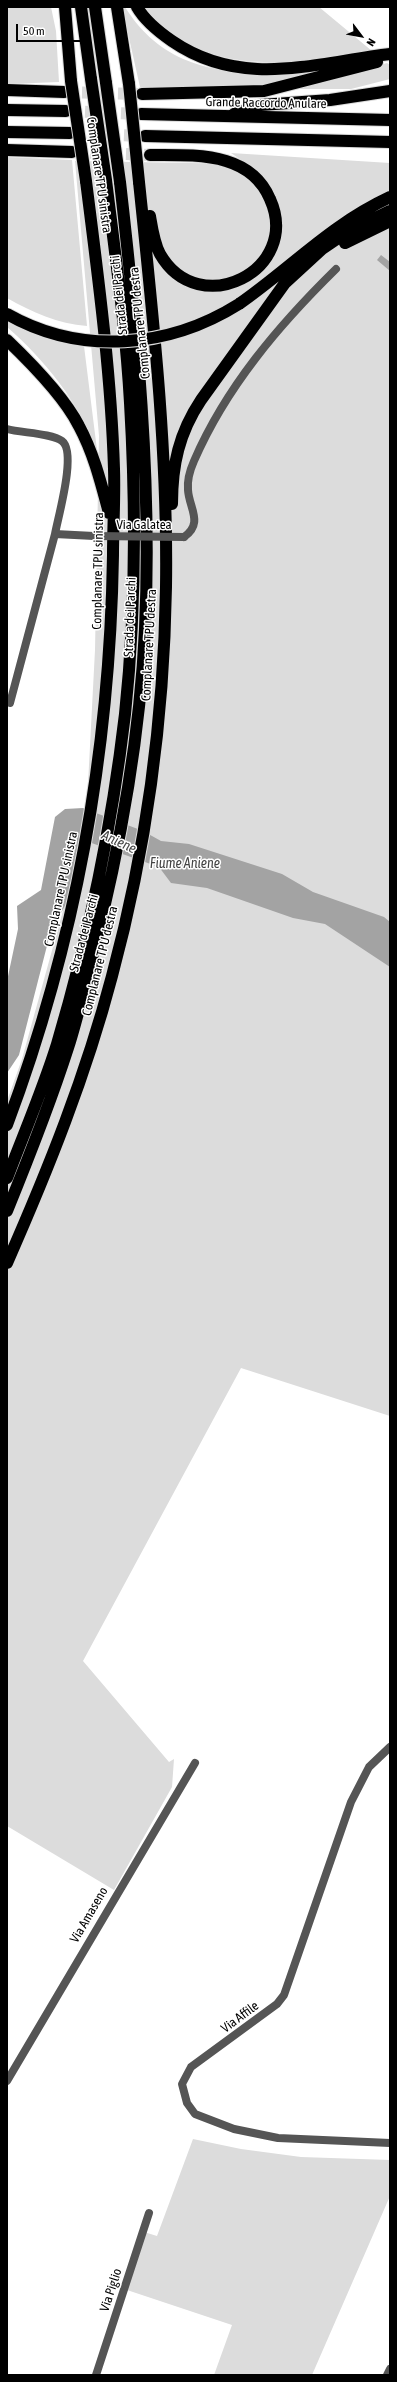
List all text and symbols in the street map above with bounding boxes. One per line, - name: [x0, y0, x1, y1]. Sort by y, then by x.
- scale bar: [18, 16, 90, 42]
- north arrow: [341, 16, 381, 56]
- text: 50 m: [23, 24, 45, 38]
- text: N: [364, 36, 378, 48]
- street label: Grande Raccordo Anulare: [205, 94, 327, 112]
- street label: Complanare TPU sinistra: [83, 116, 115, 234]
- street label: Strada dei Parchi: [107, 255, 131, 335]
- street label: Complanare TPU destra: [126, 266, 154, 380]
- street label: Complanare TPU sinistra: [89, 512, 107, 630]
- street label: Via Galatea: [116, 517, 172, 533]
- street label: Strada dei Parchi: [121, 577, 139, 657]
- street label: Complanare TPU destra: [138, 588, 160, 702]
- water label: Aniene: [99, 827, 139, 857]
- street label: Complanare TPU sinistra: [41, 830, 81, 948]
- water label: Fiume Aniene: [150, 856, 220, 872]
- street label: Strada dei Parchi: [66, 892, 102, 974]
- street label: Complanare TPU destra: [79, 905, 121, 1017]
- street label: Via Amaseno: [67, 1884, 111, 1946]
- street label: Via Affile: [218, 1998, 262, 2036]
- street label: Via Piglio: [97, 2266, 125, 2314]

